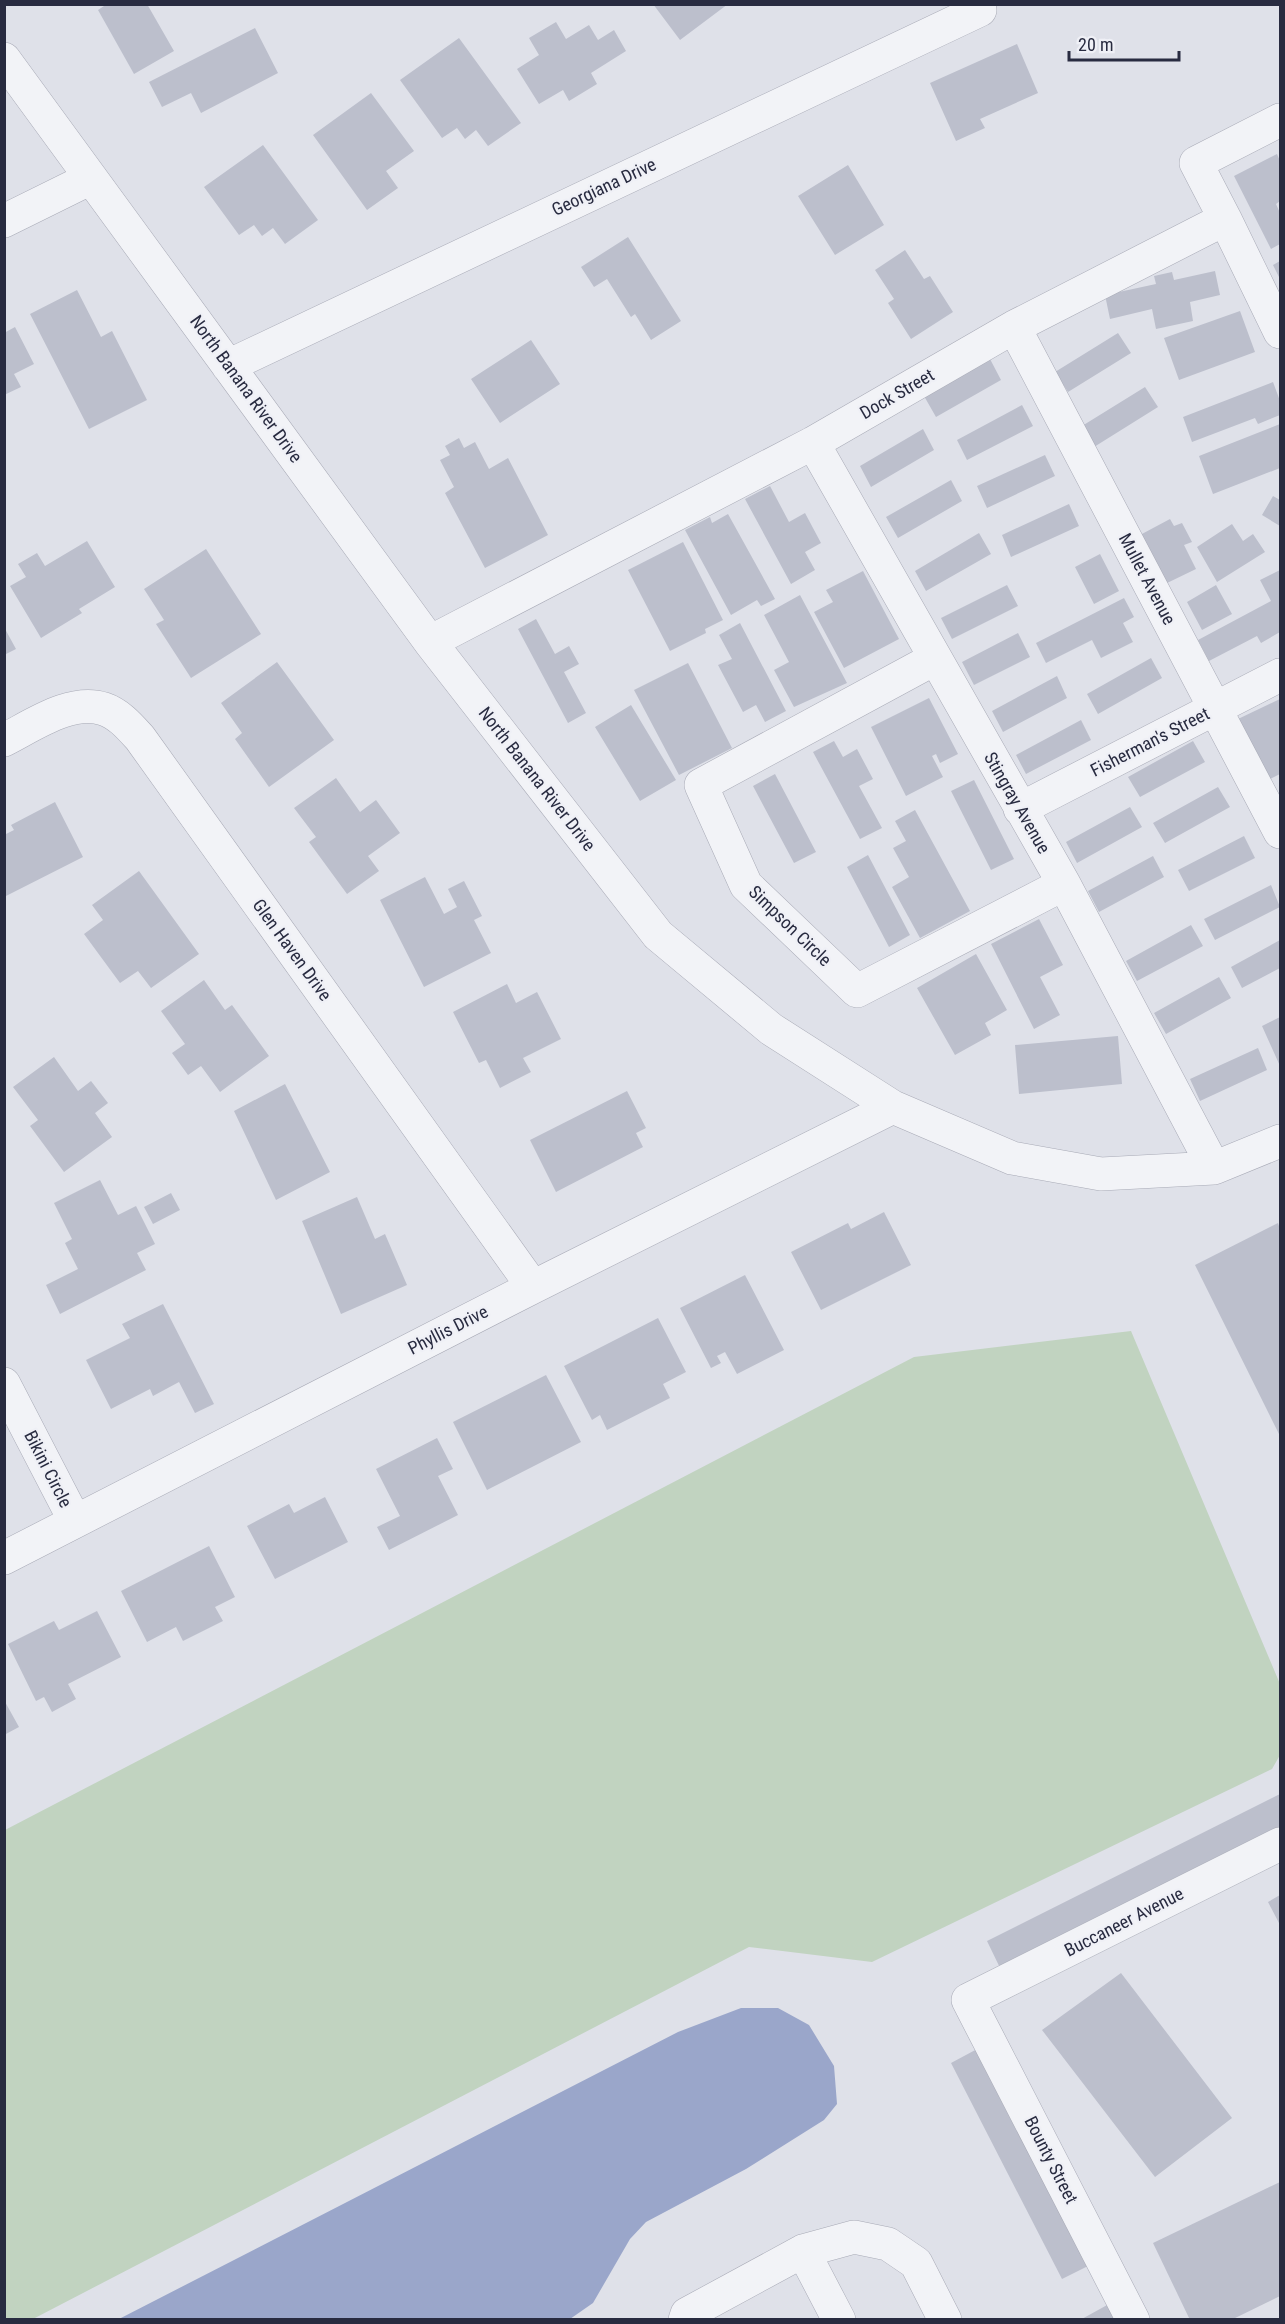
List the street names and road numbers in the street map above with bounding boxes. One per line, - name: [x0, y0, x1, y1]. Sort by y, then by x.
- street label: Georgiana Drive: [548, 153, 659, 220]
- street label: North Banana River Drive: [186, 311, 307, 466]
- street label: Dock Street: [856, 364, 938, 423]
- street label: Mullet Avenue: [1115, 530, 1180, 628]
- street label: North Banana River Drive: [475, 703, 600, 855]
- street label: Fisherman's Street: [1087, 703, 1213, 781]
- street label: Stingray Avenue: [980, 748, 1055, 857]
- street label: Simpson Circle: [745, 881, 836, 970]
- street label: Glen Haven Drive: [248, 895, 336, 1005]
- street label: Phyllis Drive: [404, 1300, 491, 1359]
- street label: Bikini Circle: [20, 1427, 77, 1511]
- street label: Buccaneer Avenue: [1061, 1883, 1187, 1961]
- street label: Bounty Street: [1020, 2112, 1082, 2207]

